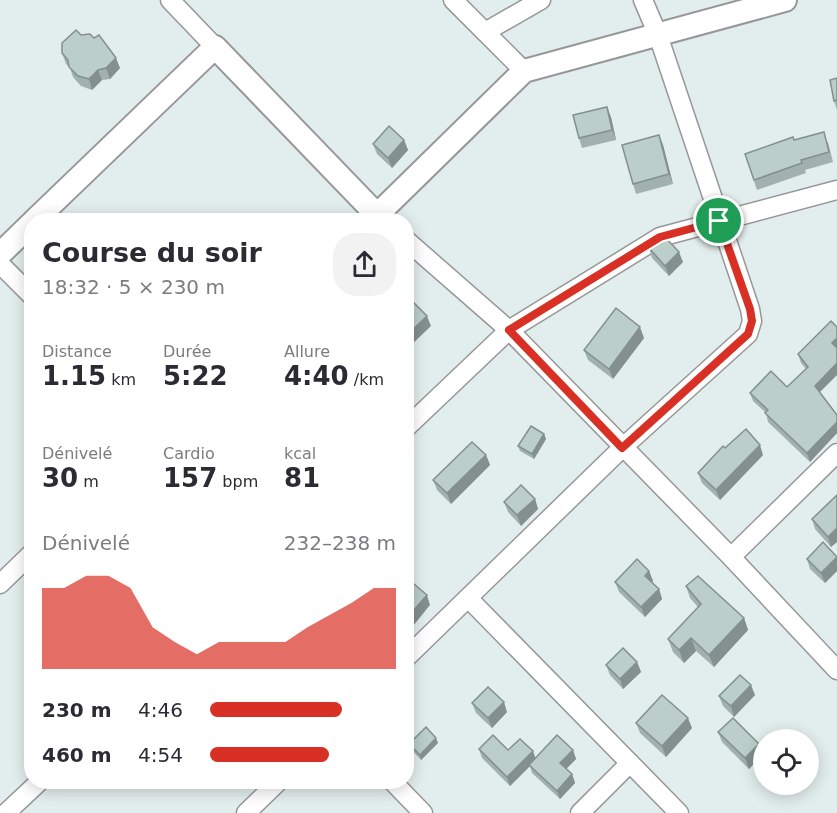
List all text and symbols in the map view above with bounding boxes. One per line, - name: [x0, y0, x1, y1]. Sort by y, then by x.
- pin: [693, 195, 744, 246]
- icon: arrive: [702, 204, 735, 237]
- button: share: [333, 233, 396, 296]
- text: Course du soir: [42, 237, 262, 268]
- text: 18:32 · 5 × 230 m: [42, 275, 225, 299]
- text: Distance: [42, 342, 112, 361]
- text: Durée: [163, 342, 211, 361]
- text: Allure: [284, 342, 330, 361]
- text: 1.15: [42, 361, 106, 391]
- text: 5:22: [163, 361, 228, 391]
- text: 4:40: [284, 361, 349, 391]
- text: km: [106, 370, 136, 389]
- text: /km: [349, 370, 384, 389]
- text: Dénivelé: [42, 444, 112, 463]
- text: Cardio: [163, 444, 215, 463]
- text: kcal: [284, 444, 316, 463]
- text: 30: [42, 463, 78, 493]
- text: 157: [163, 463, 217, 493]
- text: 81: [284, 463, 320, 493]
- text: m: [78, 472, 99, 491]
- text: bpm: [217, 472, 258, 491]
- text: Dénivelé: [42, 531, 130, 555]
- text: 232–238 m: [284, 531, 396, 555]
- text: 230 m: [42, 698, 112, 722]
- text: 4:46: [138, 698, 183, 722]
- map controls: [753, 729, 819, 795]
- button: locate: [753, 729, 819, 795]
- text: 460 m: [42, 743, 112, 767]
- text: 4:54: [138, 743, 183, 767]

